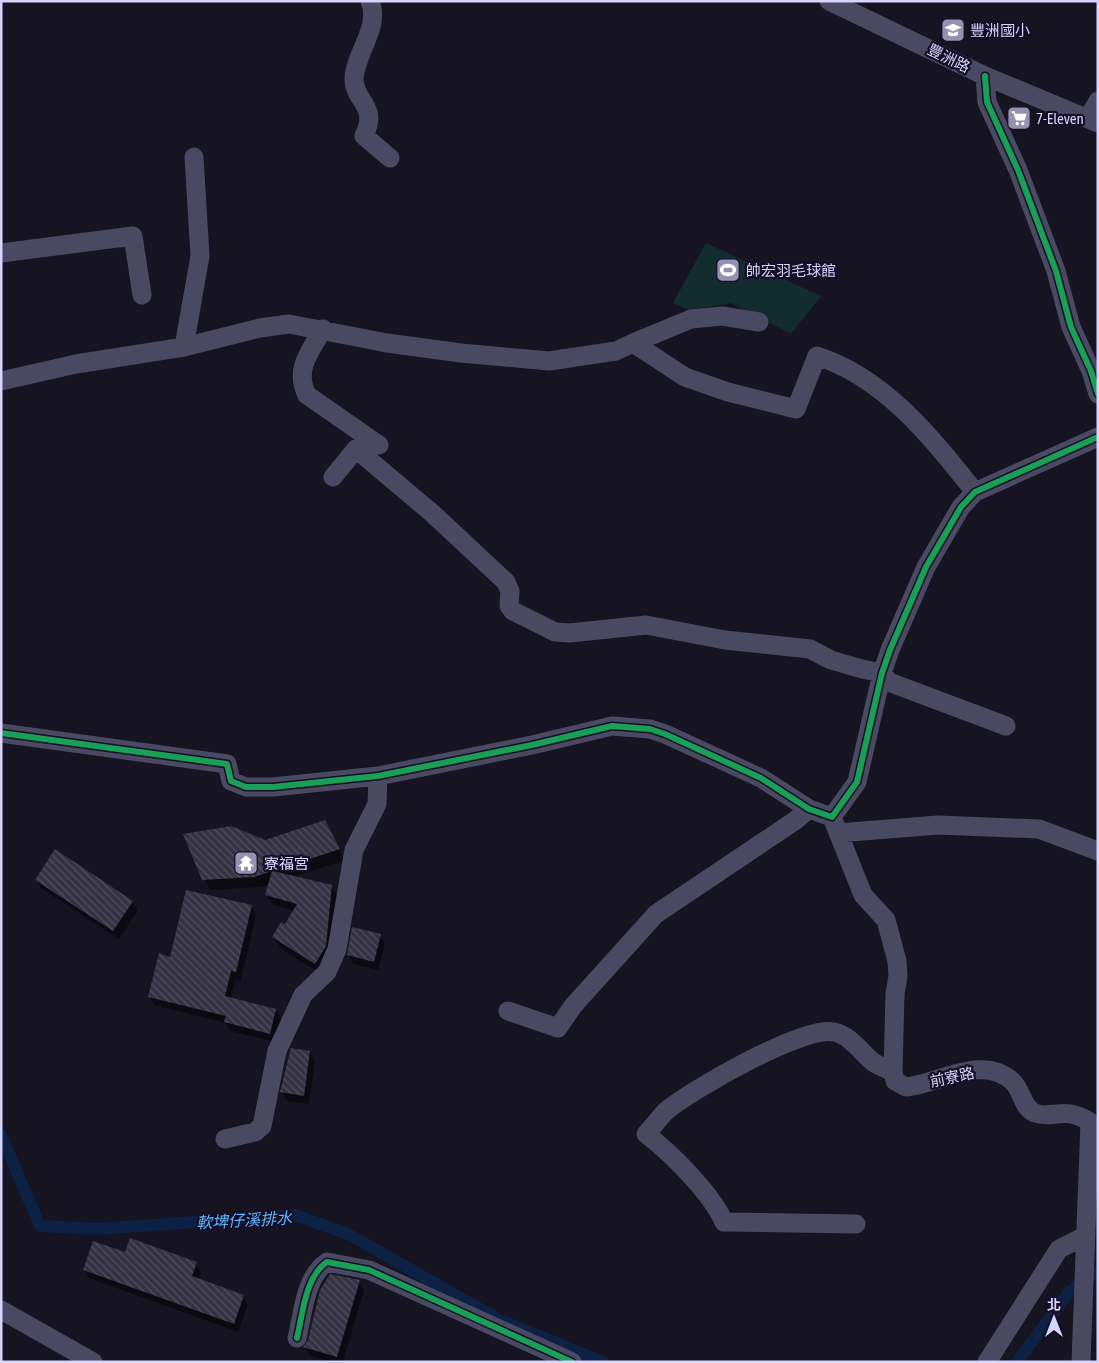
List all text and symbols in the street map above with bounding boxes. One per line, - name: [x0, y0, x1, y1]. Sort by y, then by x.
- school or university icon: 豐洲國小: [940, 17, 966, 43]
- place label: 豐洲國小: [970, 22, 1030, 39]
- street label: 豐洲路: [925, 40, 973, 76]
- supermarket icon: 7-Eleven: [1006, 105, 1032, 131]
- place label: 7-Eleven: [1036, 110, 1084, 127]
- sports icon: 帥宏羽毛球館: [715, 257, 741, 283]
- place label: 帥宏羽毛球館: [746, 262, 836, 279]
- temple icon: 寮福宮: [233, 850, 259, 876]
- place label: 寮福宮: [264, 855, 309, 872]
- street label: 前寮路: [928, 1064, 976, 1090]
- water label: 軟埤仔溪排水: [196, 1208, 293, 1232]
- north arrow: [1029, 1293, 1079, 1343]
- text: 北: [1047, 1297, 1061, 1313]

